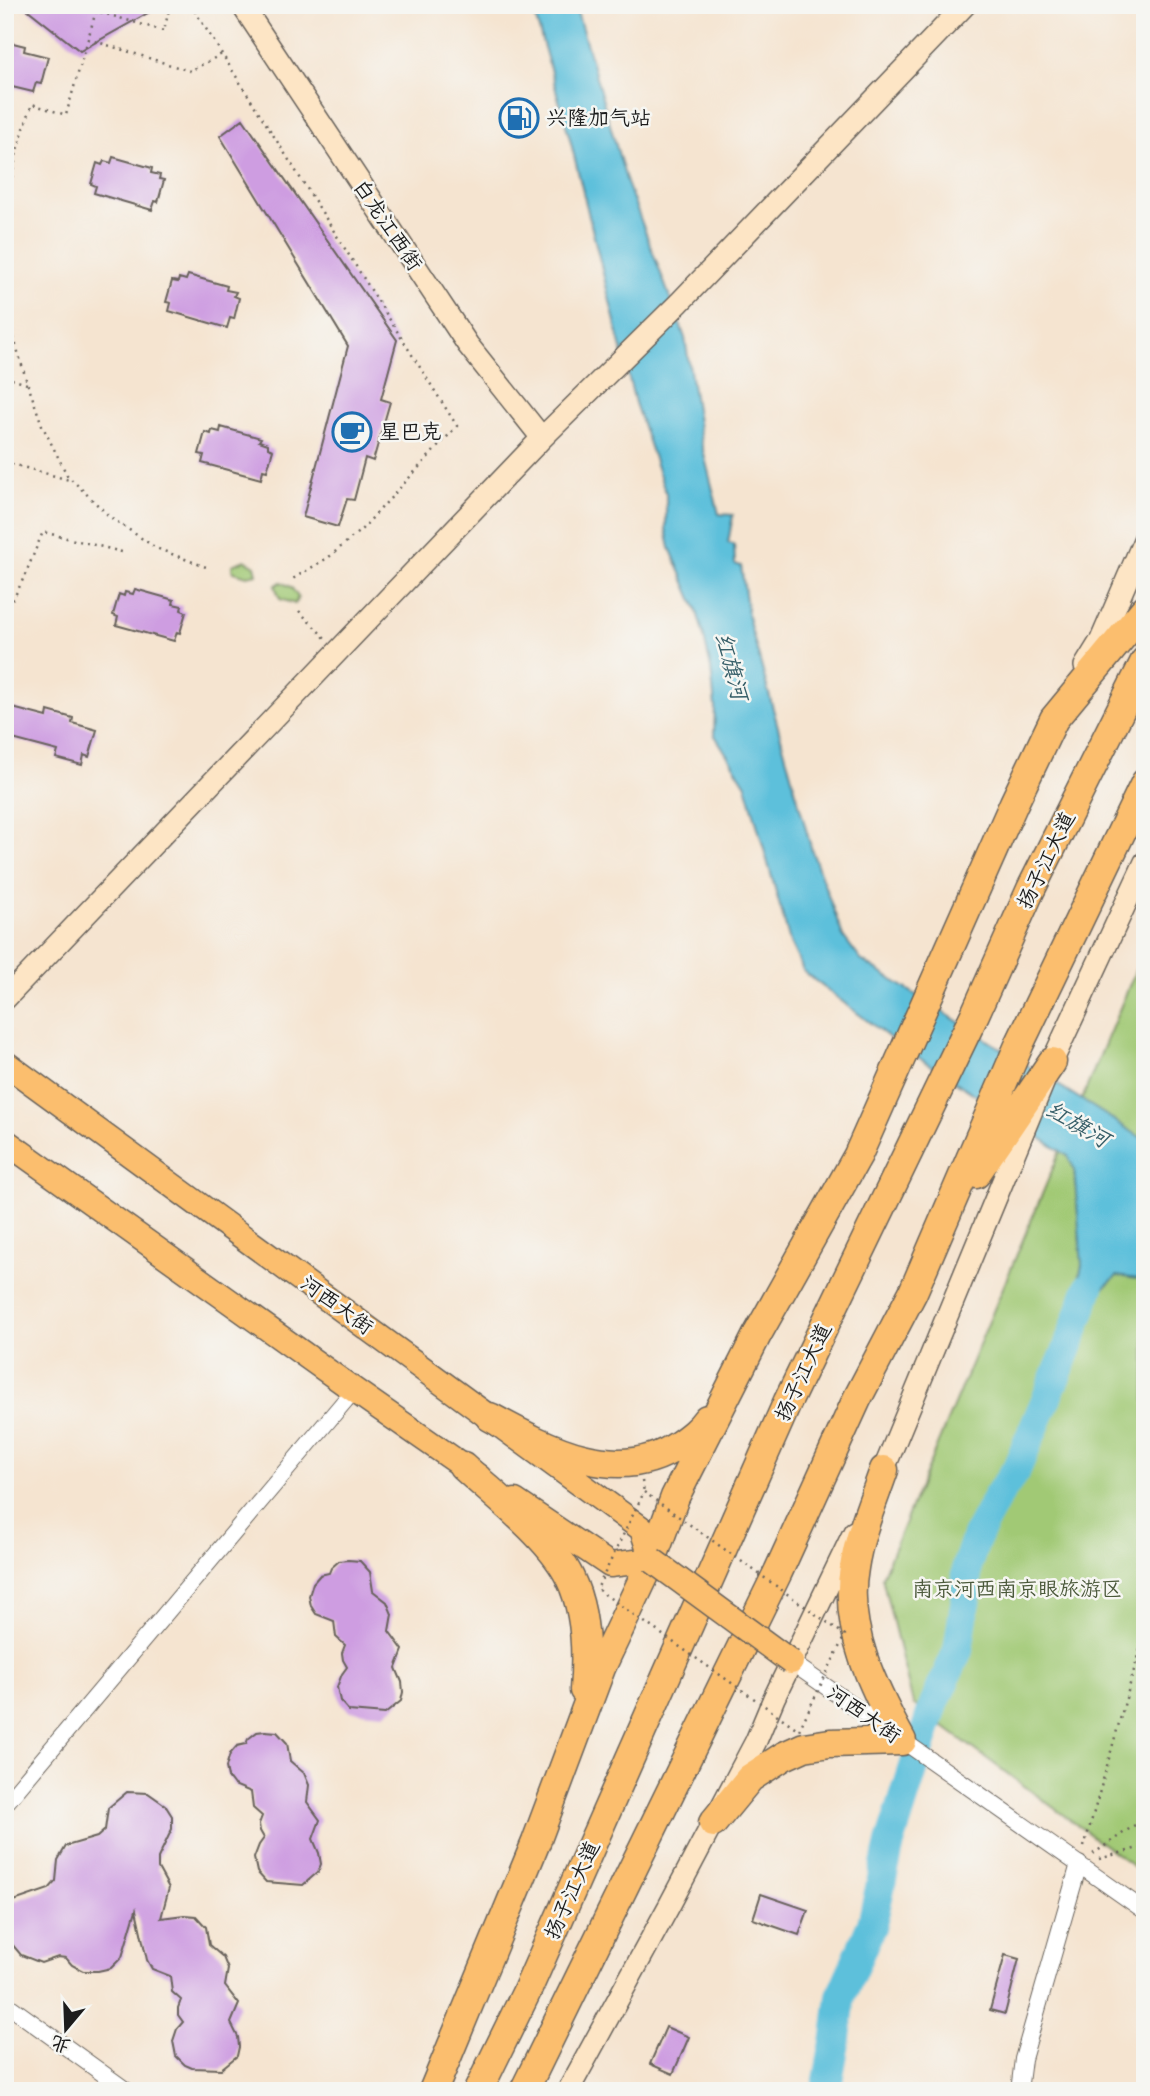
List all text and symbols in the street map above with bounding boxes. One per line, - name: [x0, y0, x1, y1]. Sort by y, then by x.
- fuel station icon: 兴隆加气站: [498, 97, 540, 139]
- place label: 兴隆加气站: [546, 103, 651, 132]
- street label: 白龙江西街: [347, 173, 430, 276]
- cafe icon: 星巴克: [331, 411, 373, 453]
- place label: 星巴克: [379, 417, 442, 446]
- water label: 红旗河: [709, 629, 757, 707]
- street label: 扬子江大道: [1010, 806, 1082, 913]
- water label: 红旗河: [1041, 1093, 1119, 1156]
- street label: 河西大街: [295, 1268, 380, 1341]
- street label: 扬子江大道: [767, 1318, 838, 1425]
- park label: 南京河西南京眼旅游区: [912, 1574, 1122, 1603]
- street label: 河西大街: [822, 1678, 907, 1750]
- street label: 扬子江大道: [537, 1836, 606, 1944]
- north arrow: [32, 1994, 102, 2064]
- text: 北: [47, 2030, 74, 2060]

